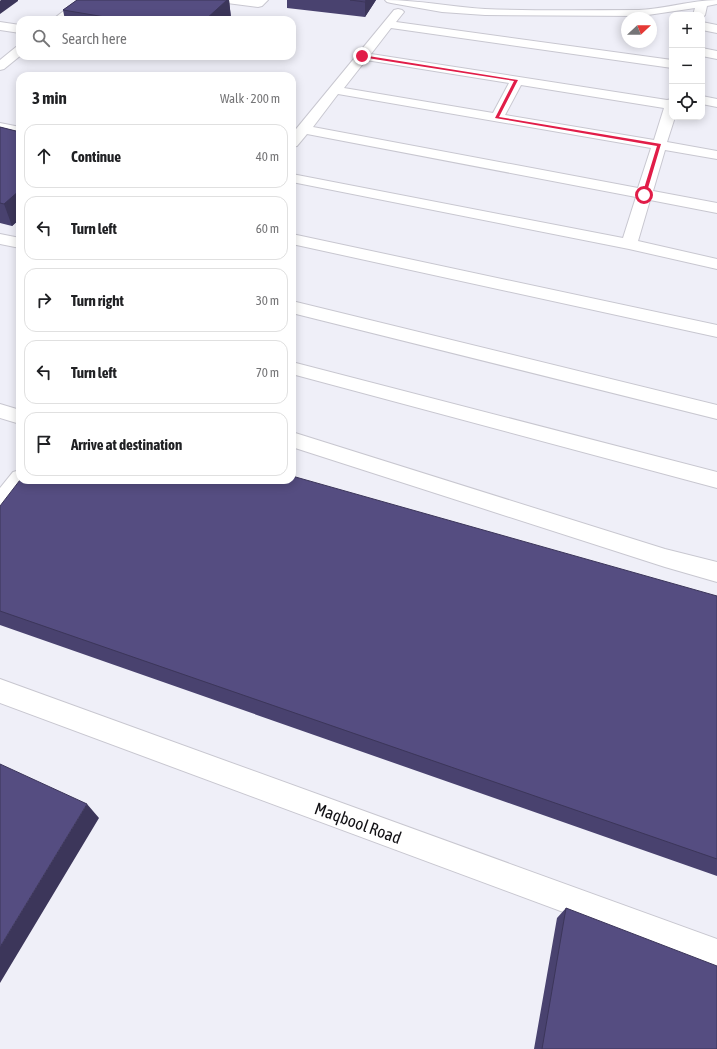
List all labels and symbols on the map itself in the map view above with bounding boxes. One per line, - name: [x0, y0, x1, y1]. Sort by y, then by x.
- north arrow: [621, 12, 657, 48]
- route end: [353, 47, 371, 65]
- route start: [635, 186, 653, 204]
- street label: Maqbool Road: [312, 798, 404, 848]

